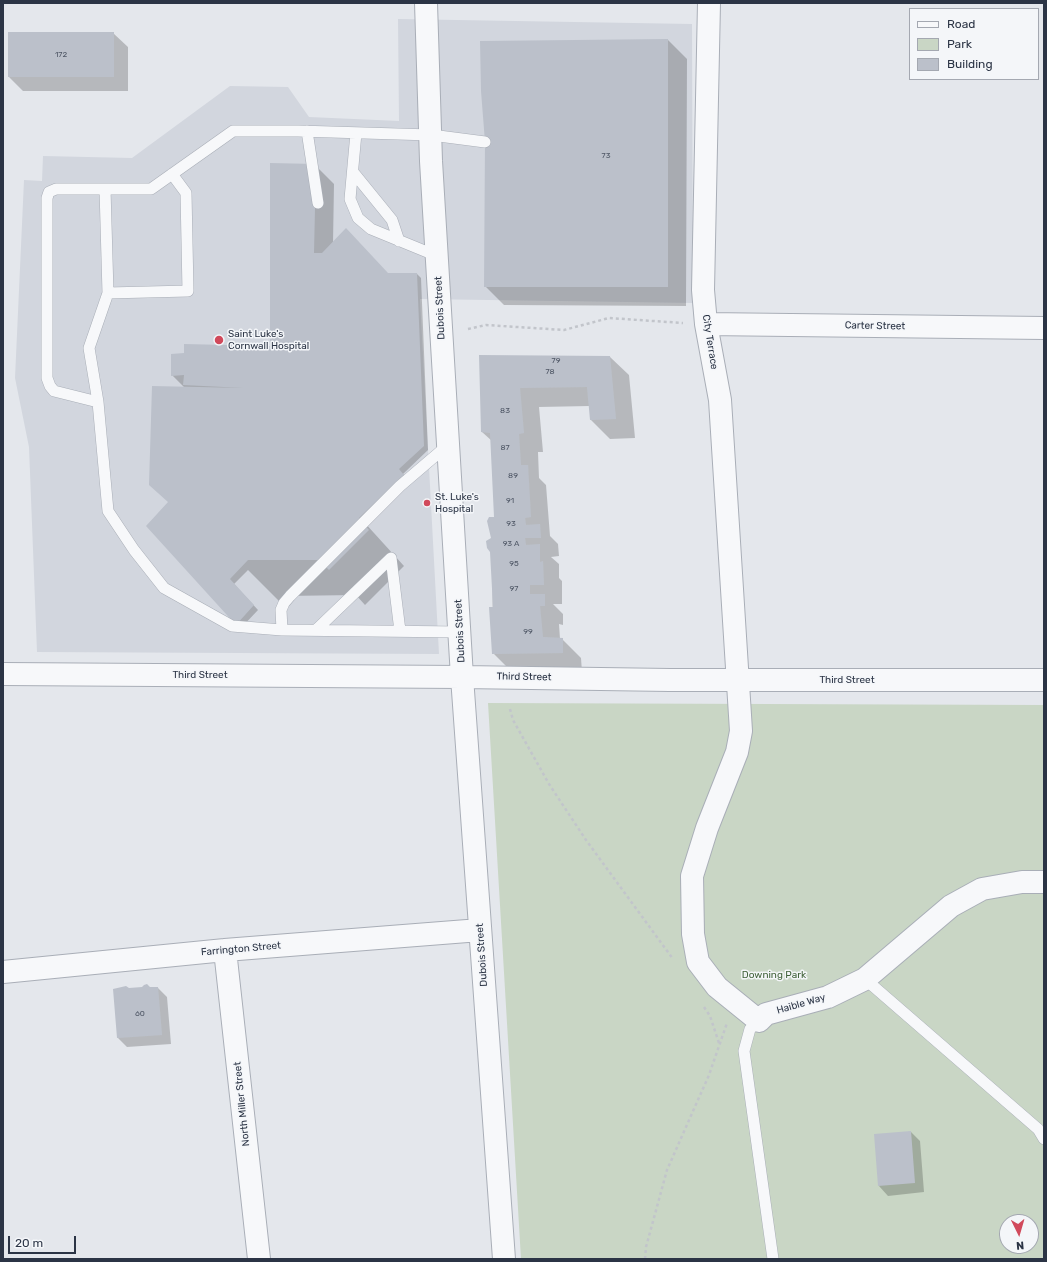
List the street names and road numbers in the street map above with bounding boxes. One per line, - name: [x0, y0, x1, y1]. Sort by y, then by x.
- street label: Dubois Street: [432, 276, 448, 340]
- street label: City Terrace: [700, 314, 720, 370]
- street label: Carter Street: [845, 319, 905, 333]
- street label: Dubois Street: [452, 599, 468, 663]
- street label: Third Street: [172, 669, 228, 681]
- street label: Third Street: [496, 671, 552, 683]
- street label: Third Street: [819, 674, 875, 686]
- street label: Dubois Street: [474, 923, 490, 987]
- street label: Farrington Street: [201, 940, 281, 958]
- street label: Haible Way: [775, 991, 827, 1017]
- street label: North Miller Street: [232, 1061, 252, 1147]

